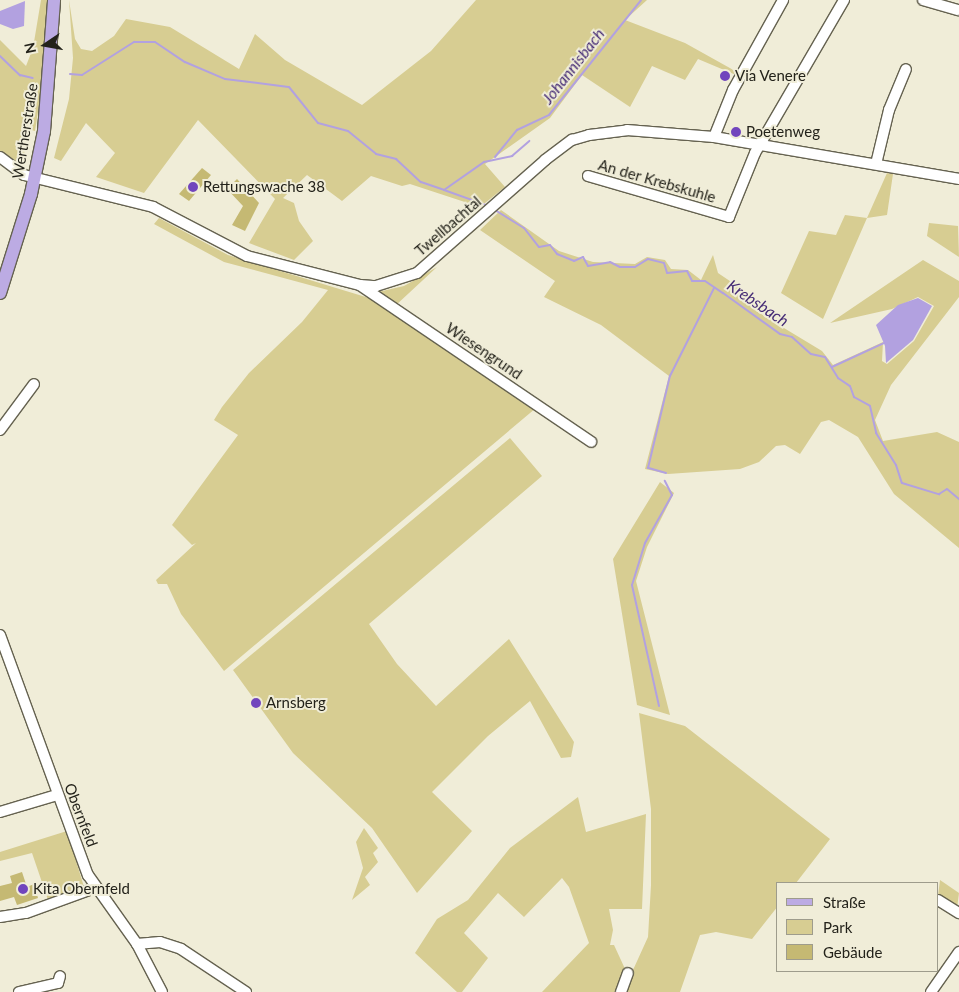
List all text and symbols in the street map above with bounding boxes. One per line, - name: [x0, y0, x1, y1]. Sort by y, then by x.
- north arrow: [20, 20, 70, 70]
- water label: Johannisbach: [538, 24, 608, 108]
- text: N: [20, 41, 39, 55]
- place label: Via Venere: [735, 67, 806, 85]
- marker: Via Venere: [719, 70, 731, 82]
- street label: Wertherstraße: [9, 82, 41, 180]
- place label: Poetenweg: [746, 123, 820, 141]
- marker: Poetenweg: [730, 126, 742, 138]
- street label: An der Krebskuhle: [596, 156, 718, 206]
- place label: Rettungswache 38: [203, 178, 325, 196]
- marker: Rettungswache 38: [187, 181, 199, 193]
- street label: Twellbachtal: [411, 192, 485, 260]
- water label: Krebsbach: [724, 276, 792, 330]
- street label: Wiesengrund: [442, 319, 526, 383]
- place label: Arnsberg: [266, 694, 326, 712]
- marker: Arnsberg: [250, 697, 262, 709]
- street label: Obernfeld: [61, 781, 101, 849]
- place label: Kita Obernfeld: [33, 880, 130, 898]
- legend: [776, 882, 939, 972]
- marker: Kita Obernfeld: [17, 883, 29, 895]
- text: Straße: [823, 893, 866, 911]
- text: Park: [823, 918, 852, 936]
- text: Gebäude: [823, 943, 882, 961]

